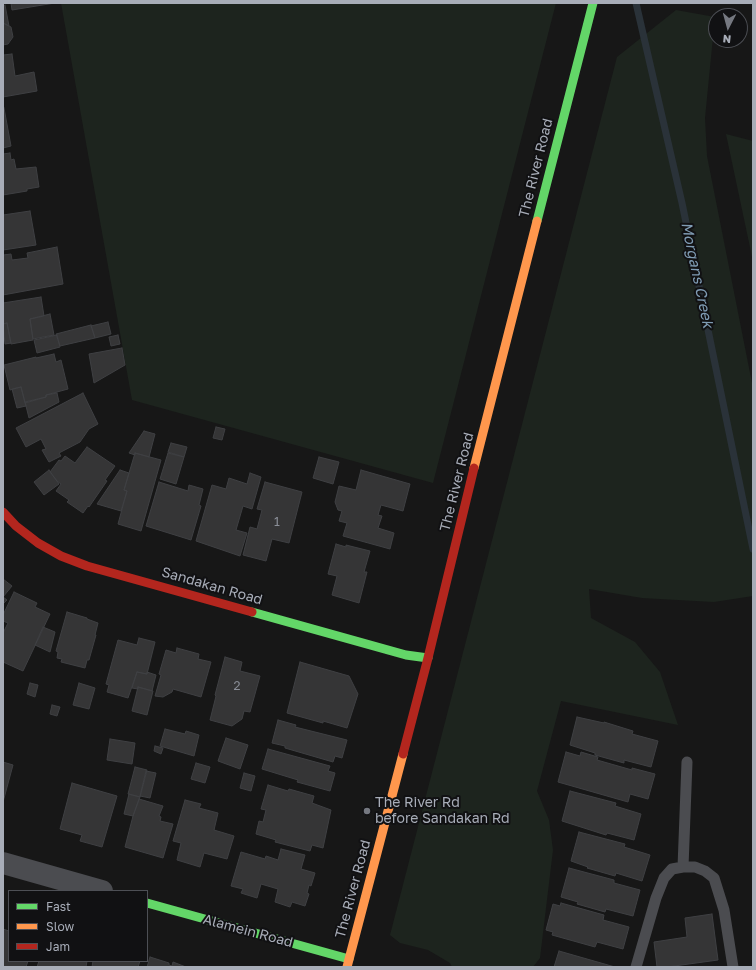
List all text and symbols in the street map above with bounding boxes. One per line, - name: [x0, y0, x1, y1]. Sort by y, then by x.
- north arrow: [708, 8, 748, 48]
- text: N: [722, 33, 732, 46]
- street label: The River Road: [516, 117, 556, 219]
- water label: Morgans Creek: [677, 220, 717, 330]
- street label: The River Road: [437, 431, 477, 533]
- house number: 1: [274, 515, 280, 529]
- street label: Sandakan Road: [160, 564, 264, 608]
- house number: 2: [234, 679, 240, 693]
- place label: The River Rd before Sandakan Rd: [375, 795, 510, 828]
- marker: The River Rd before Sandakan Rd: [362, 806, 372, 816]
- street label: The River Road: [332, 838, 374, 940]
- legend: [8, 890, 148, 962]
- text: Fast: [46, 899, 71, 914]
- street label: Alamein Road: [201, 911, 295, 951]
- text: Slow: [46, 919, 74, 934]
- text: Jam: [46, 939, 70, 954]

